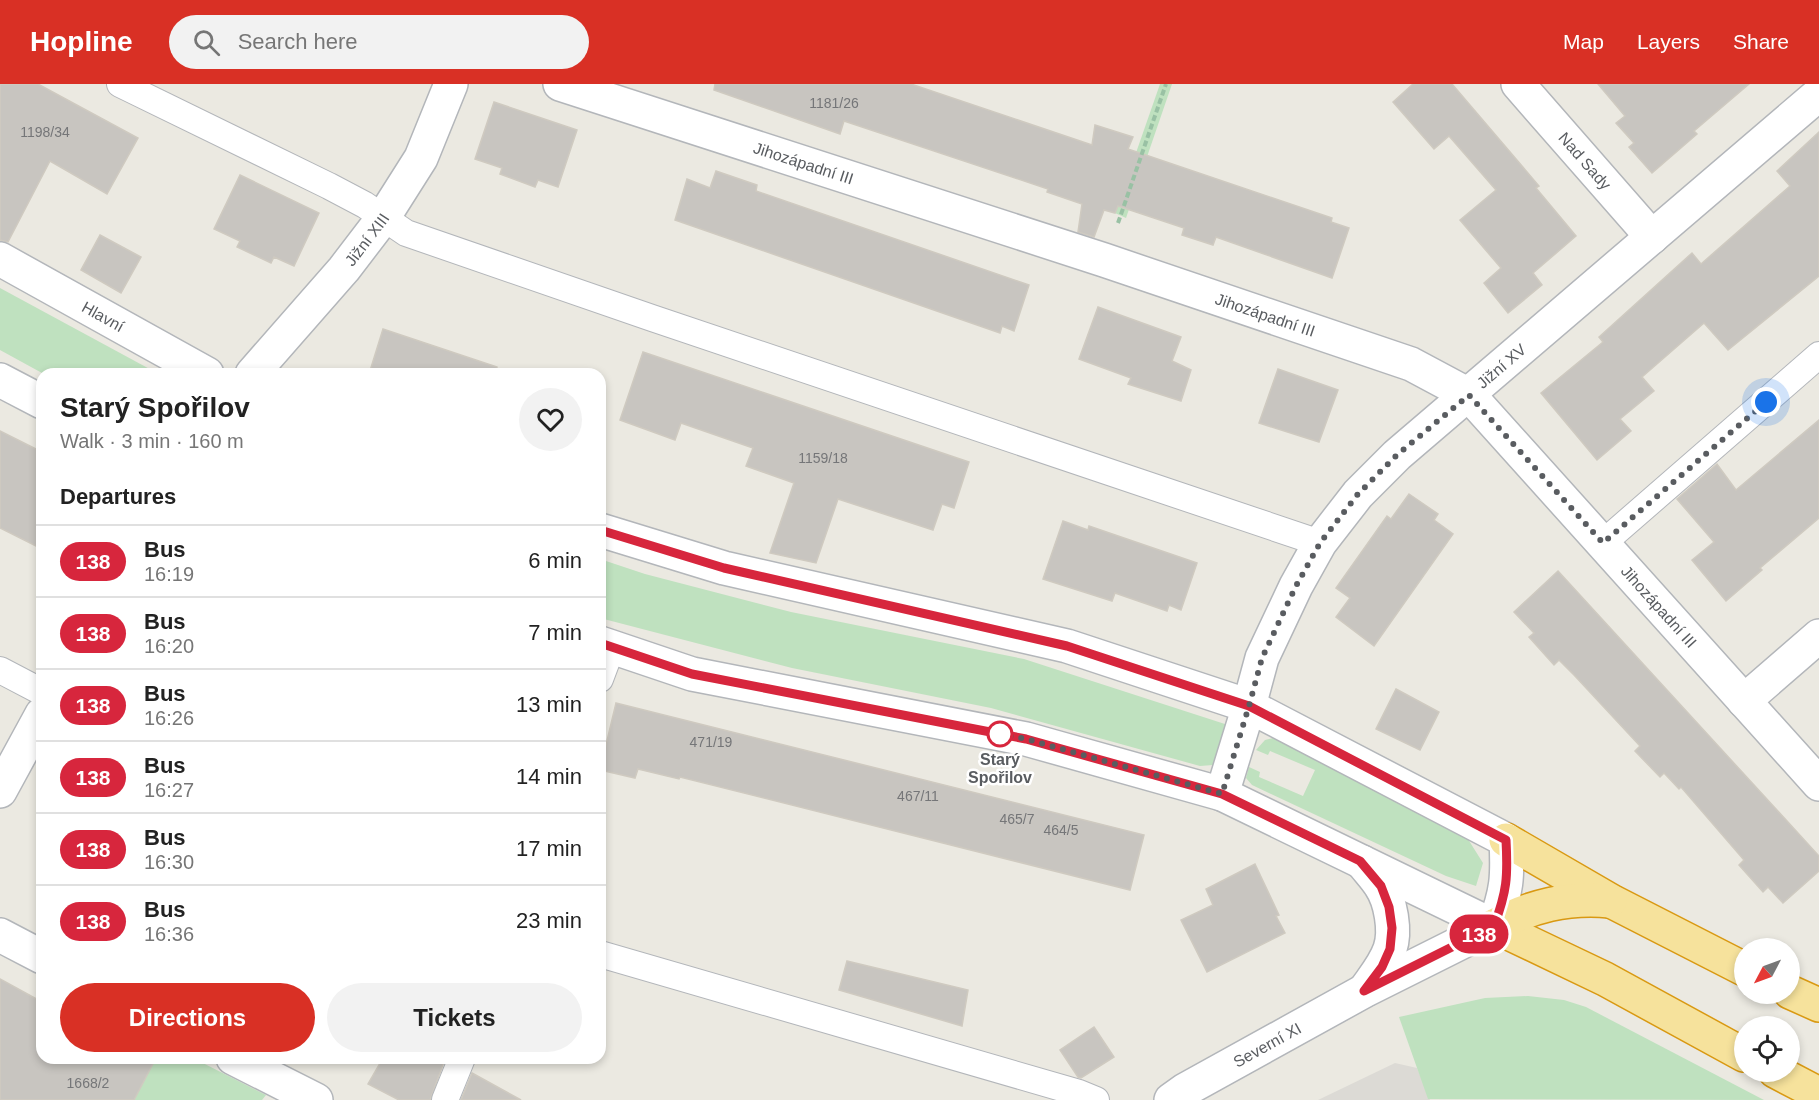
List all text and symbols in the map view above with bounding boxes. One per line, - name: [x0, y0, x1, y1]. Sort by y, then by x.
- search box: [169, 15, 589, 69]
- text: Hopline: [30, 26, 133, 57]
- icon: search: [190, 26, 223, 59]
- text: Search here: [238, 29, 358, 54]
- text: Map: [1563, 30, 1604, 53]
- text: Layers: [1637, 30, 1700, 53]
- text: Share: [1733, 30, 1789, 53]
- house number: 1181/26: [809, 95, 859, 111]
- house number: 1198/34: [20, 124, 70, 140]
- street label: Nad Sady: [1555, 129, 1614, 193]
- street label: Jihozápadní III: [751, 139, 856, 187]
- street label: Jižní XIII: [342, 210, 393, 269]
- street label: Jihozápadní III: [1213, 290, 1317, 340]
- street label: Hlavní: [79, 298, 127, 335]
- street label: Jižní XV: [1474, 340, 1530, 392]
- your location: [1751, 387, 1781, 417]
- button: heart: [519, 388, 582, 451]
- text: Starý Spořilov: [60, 392, 250, 423]
- text: Walk · 3 min · 160 m: [60, 430, 244, 452]
- house number: 1159/18: [798, 450, 848, 466]
- text: Departures: [60, 484, 176, 509]
- text: Bus: [144, 537, 186, 562]
- text: 6 min: [528, 548, 582, 573]
- text: 138: [75, 550, 111, 573]
- street label: Jihozápadní III: [1618, 562, 1700, 651]
- text: 16:19: [144, 563, 194, 585]
- text: Bus: [144, 609, 186, 634]
- text: 7 min: [528, 620, 582, 645]
- text: 138: [75, 622, 111, 645]
- text: 16:20: [144, 635, 194, 657]
- text: Bus: [144, 681, 186, 706]
- text: 13 min: [516, 692, 582, 717]
- text: 138: [75, 694, 111, 717]
- text: 16:26: [144, 707, 194, 729]
- marker: Starý Spořilov: [987, 721, 1013, 747]
- house number: 471/19: [690, 734, 733, 750]
- place label: Starý Spořilov: [968, 751, 1032, 786]
- text: Bus: [144, 753, 186, 778]
- text: 14 min: [516, 764, 582, 789]
- text: 138: [75, 766, 111, 789]
- text: 16:27: [144, 779, 194, 801]
- house number: 467/11: [897, 788, 939, 804]
- house number: 465/7: [999, 811, 1035, 827]
- house number: 464/5: [1043, 822, 1079, 838]
- text: Bus: [144, 825, 186, 850]
- text: 17 min: [516, 836, 582, 861]
- text: 138: [75, 838, 111, 861]
- text: 16:30: [144, 851, 194, 873]
- text: Bus: [144, 897, 186, 922]
- text: 23 min: [516, 908, 582, 933]
- text: 138: [75, 910, 111, 933]
- line badge: 138: [1444, 914, 1514, 954]
- text: 16:36: [144, 923, 194, 945]
- text: 138: [1461, 923, 1497, 946]
- north arrow: [1734, 938, 1800, 1004]
- map controls: [1734, 938, 1800, 1082]
- button: Directions: [60, 983, 315, 1052]
- button: Tickets: [327, 983, 582, 1052]
- button: locate: [1734, 1016, 1800, 1082]
- street label: Severní XI: [1231, 1020, 1304, 1071]
- house number: 1668/2: [67, 1075, 110, 1091]

